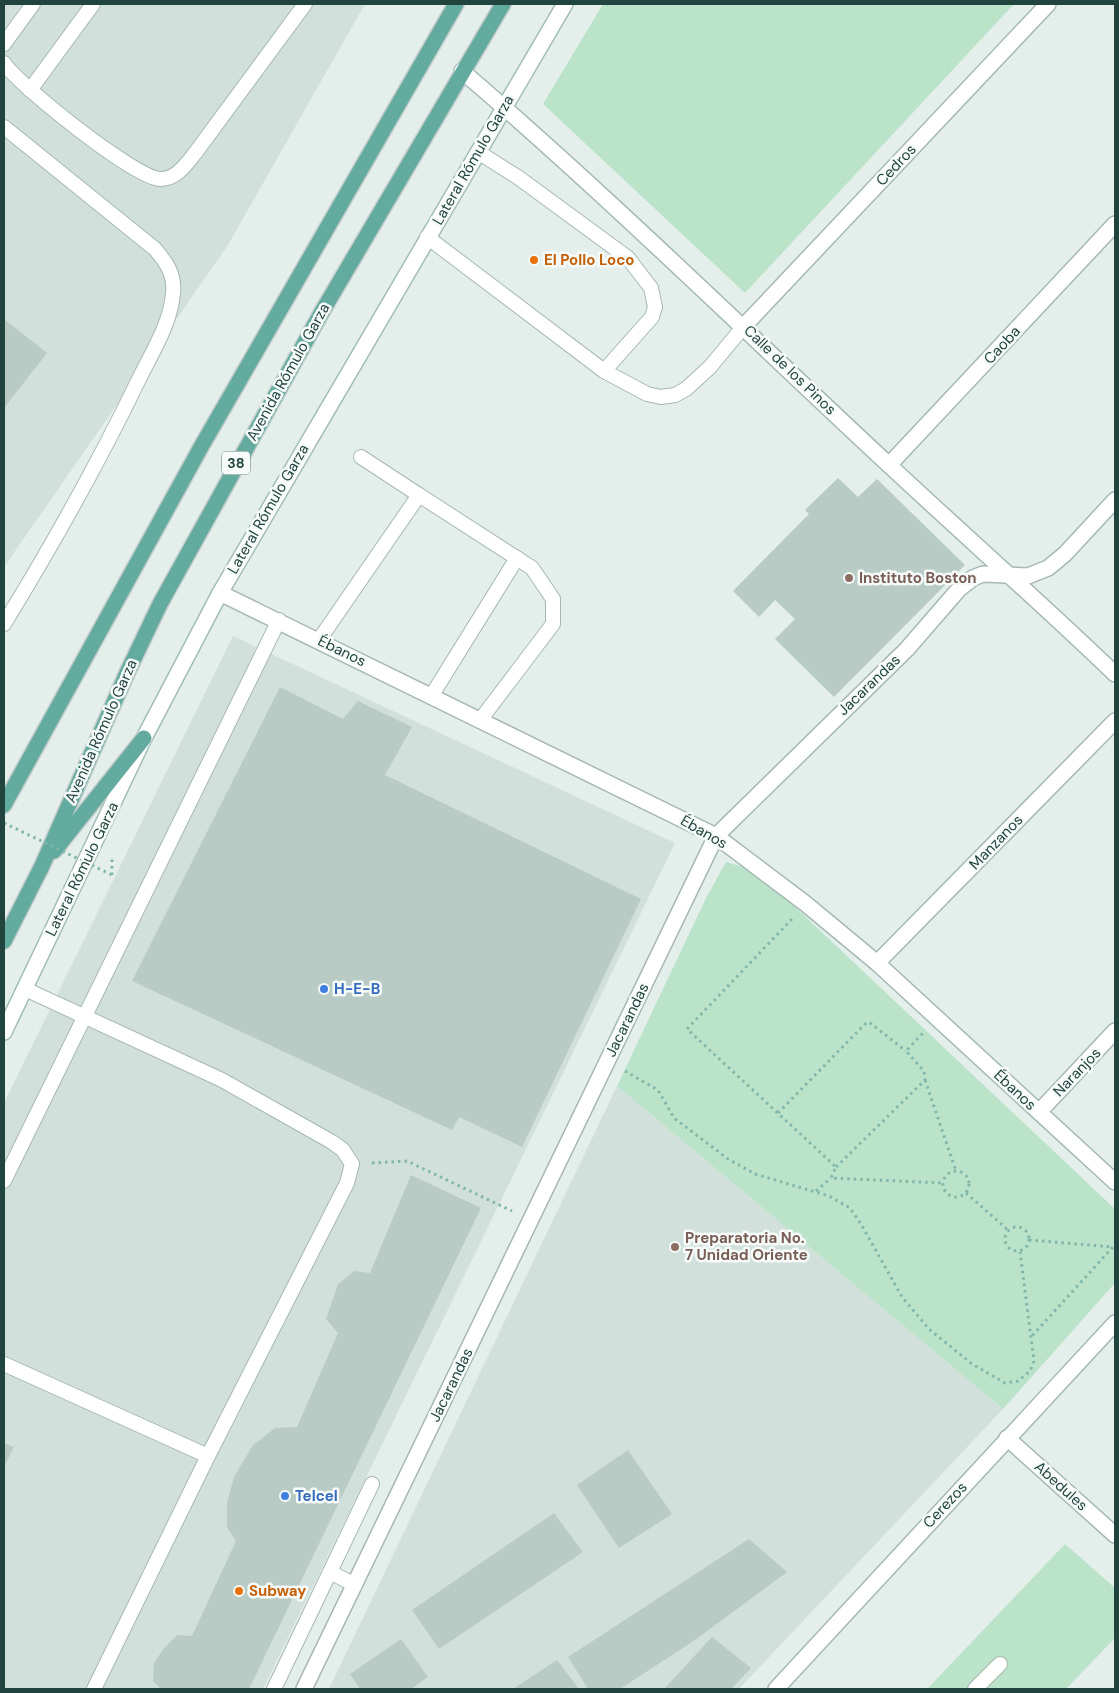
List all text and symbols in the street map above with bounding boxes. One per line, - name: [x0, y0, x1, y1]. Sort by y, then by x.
- street label: Lateral Rómulo Garza: [428, 91, 518, 229]
- street label: Cedros: [872, 140, 920, 190]
- place label: El Pollo Loco: [544, 250, 634, 270]
- marker: El Pollo Loco: [528, 254, 540, 266]
- street label: Avenida Rómulo Garza: [242, 300, 334, 444]
- street label: Calle de los Pinos: [739, 321, 841, 419]
- street label: Caoba: [979, 322, 1025, 368]
- street label: Lateral Rómulo Garza: [223, 440, 313, 578]
- road number: 38: [222, 452, 250, 474]
- place label: Instituto Boston: [859, 568, 977, 588]
- marker: Instituto Boston: [843, 572, 855, 584]
- street label: Ébanos: [315, 631, 369, 671]
- street label: Jacarandas: [833, 650, 905, 720]
- street label: Avenida Rómulo Garza: [60, 656, 142, 806]
- street label: Lateral Rómulo Garza: [41, 799, 123, 939]
- street label: Manzanos: [965, 810, 1027, 874]
- street label: Ébanos: [677, 811, 731, 853]
- place label: H-E-B: [334, 979, 380, 999]
- street label: Jacarandas: [601, 980, 653, 1060]
- marker: H-E-B: [318, 983, 330, 995]
- street label: Naranjos: [1049, 1043, 1105, 1101]
- street label: Ébanos: [990, 1065, 1040, 1115]
- place label: Preparatoria No. 7 Unidad Oriente: [685, 1228, 808, 1265]
- marker: Preparatoria No. 7 Unidad Oriente: [669, 1241, 681, 1253]
- street label: Jacarandas: [425, 1345, 477, 1425]
- street label: Abedules: [1030, 1457, 1092, 1515]
- street label: Cerezos: [918, 1478, 972, 1532]
- place label: Telcel: [295, 1486, 338, 1506]
- marker: Telcel: [279, 1490, 291, 1502]
- place label: Subway: [249, 1581, 306, 1601]
- marker: Subway: [233, 1585, 245, 1597]

